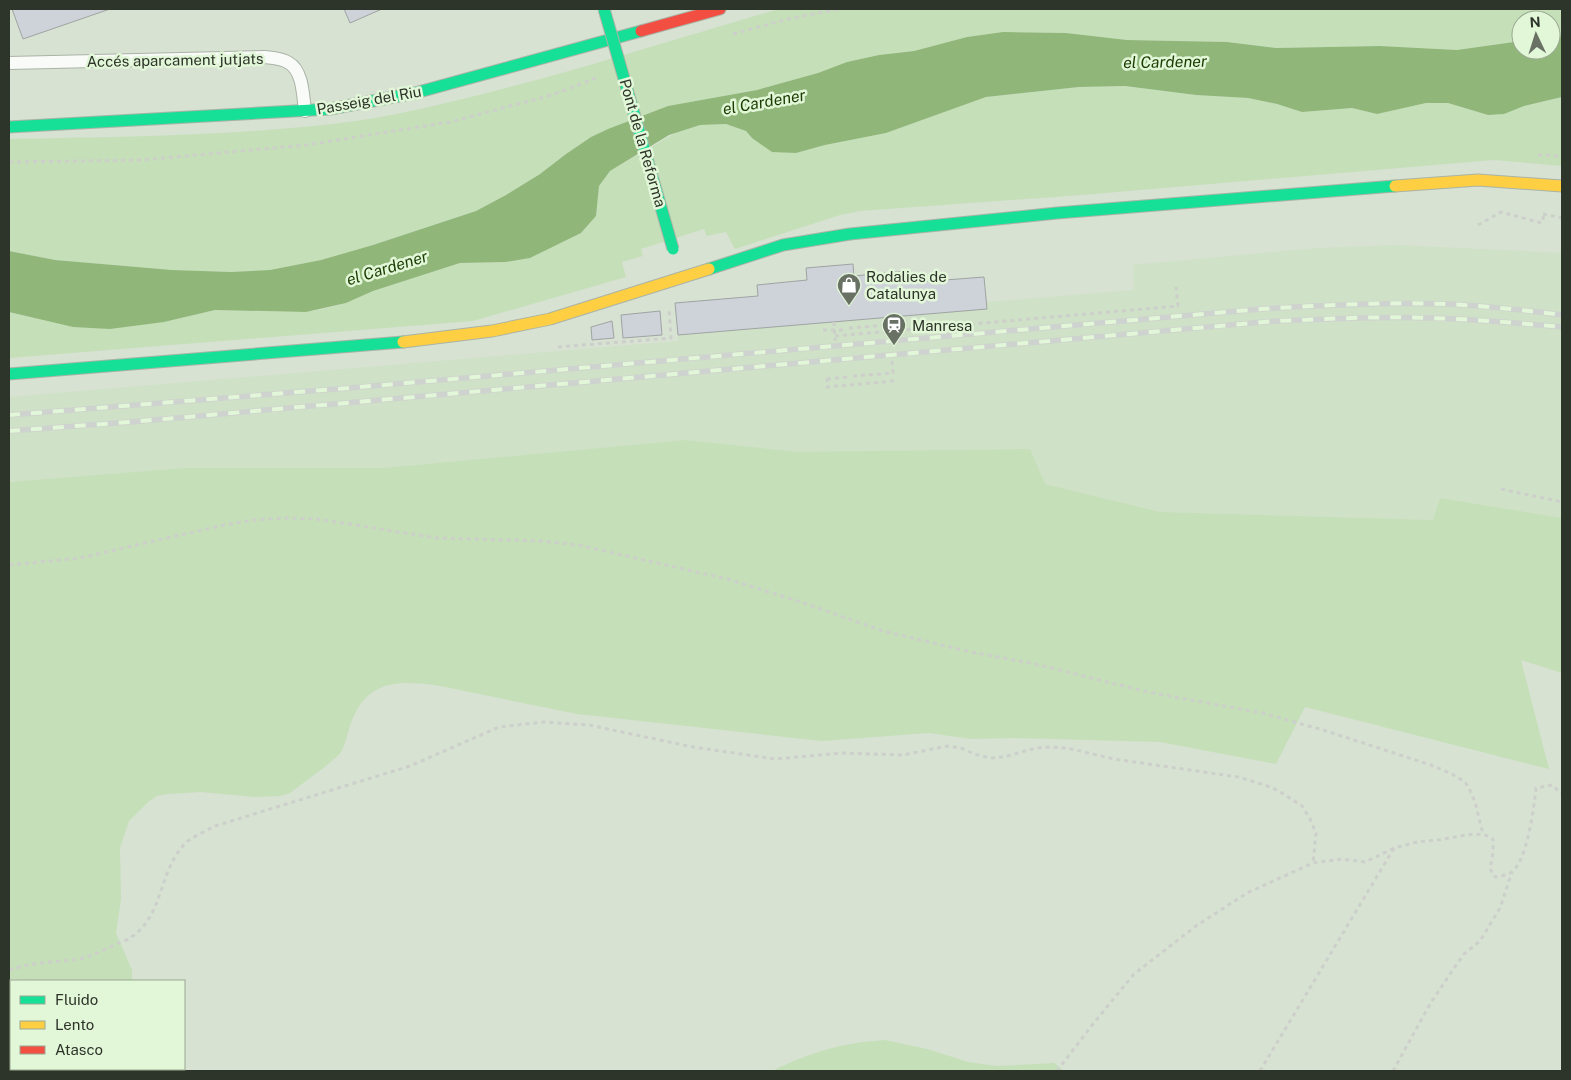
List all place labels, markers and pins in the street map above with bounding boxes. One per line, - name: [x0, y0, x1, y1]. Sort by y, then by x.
- place label: Rodalies de Catalunya: [866, 268, 947, 302]
- shop icon: Rodalies de Catalunya: [836, 272, 862, 306]
- station icon: Manresa: [881, 312, 907, 346]
- place label: Manresa: [912, 317, 972, 334]

